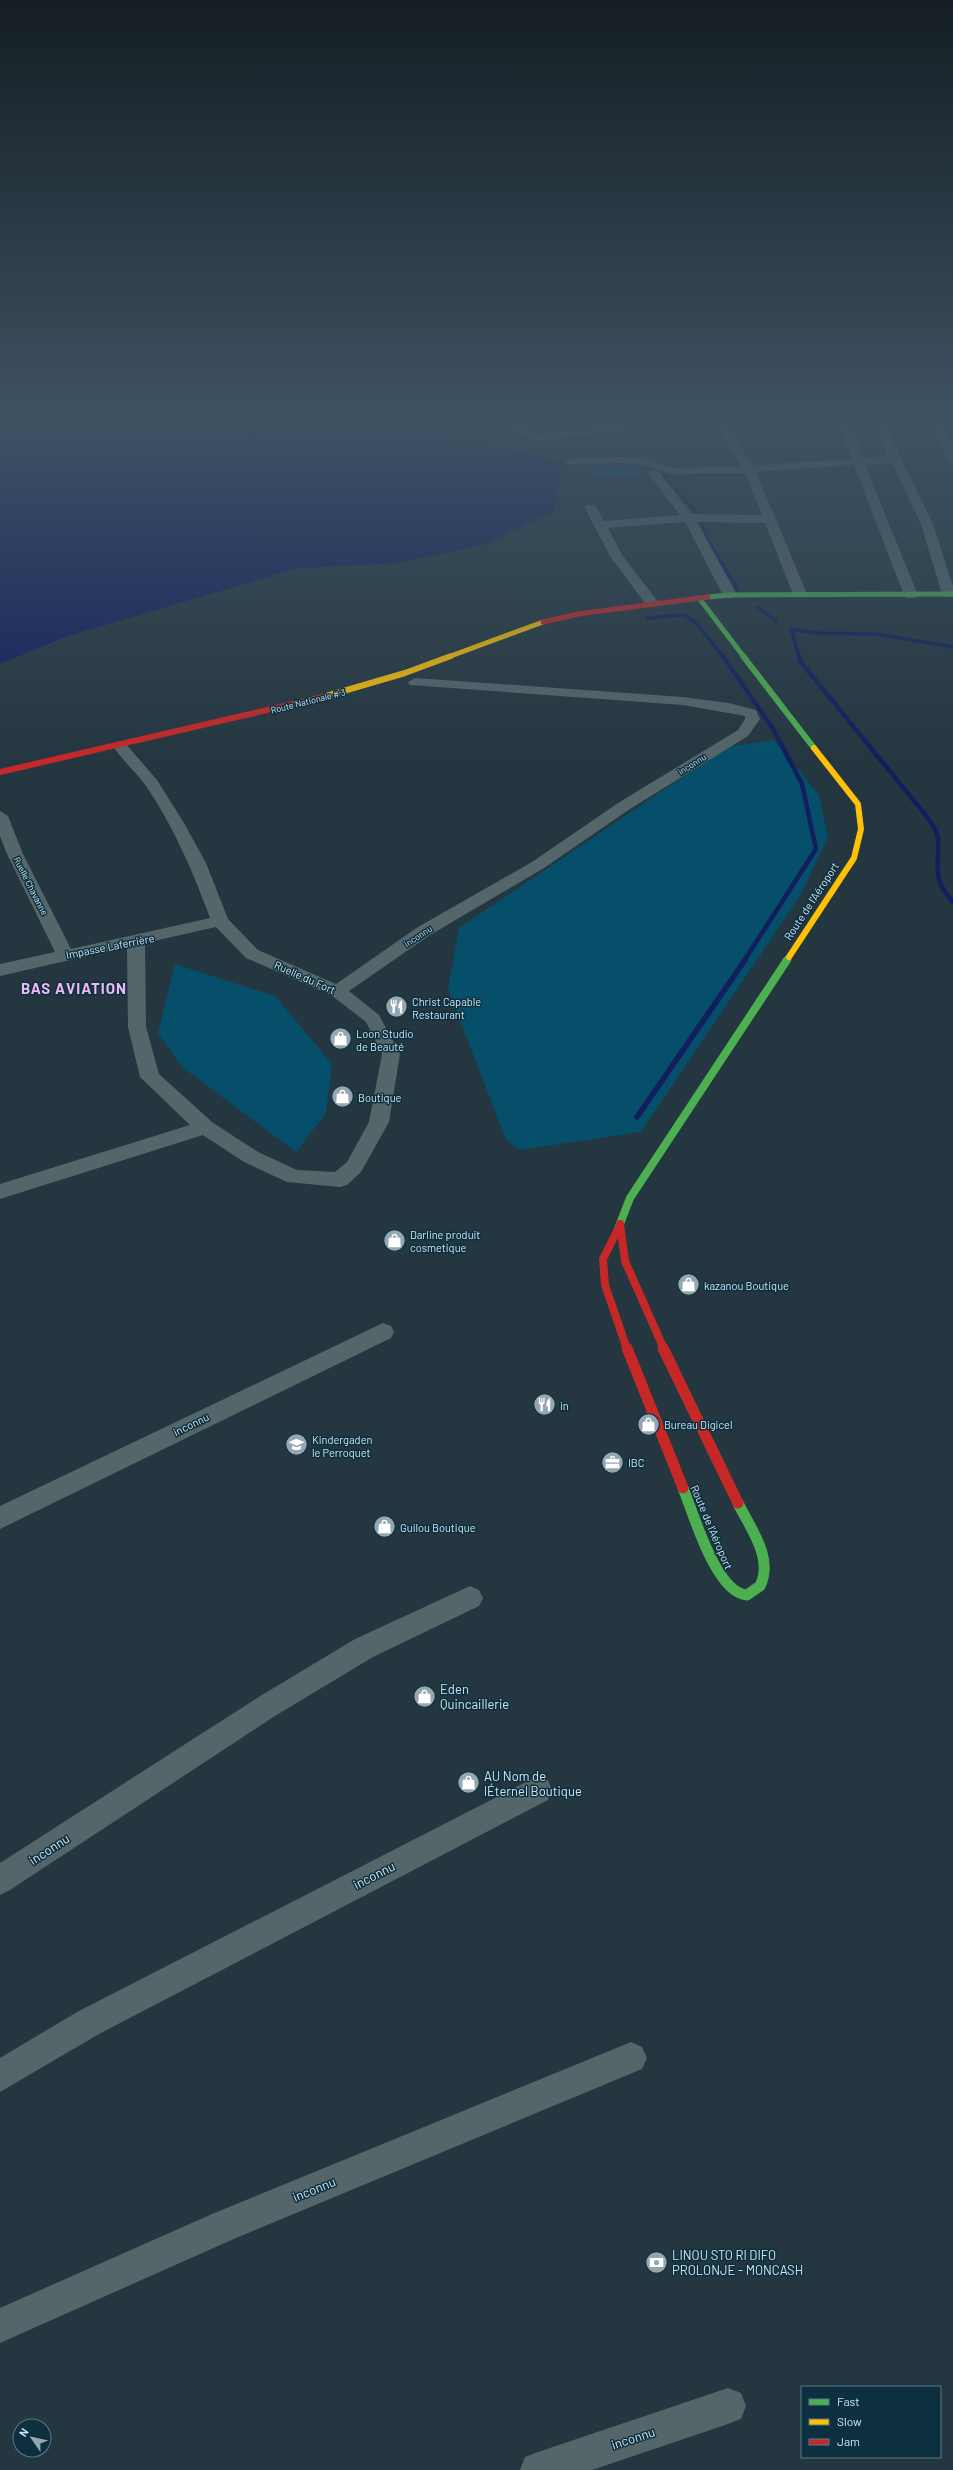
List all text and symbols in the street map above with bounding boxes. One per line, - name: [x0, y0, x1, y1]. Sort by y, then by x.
- street label: Route Nationale # 3: [270, 686, 347, 716]
- street label: inconnu: [676, 751, 708, 777]
- street label: Ruelle Chavanne: [12, 855, 51, 917]
- street label: Route de l'Aéroport: [781, 860, 841, 942]
- street label: inconnu: [402, 923, 434, 949]
- street label: Impasse Laferrière: [65, 931, 155, 961]
- street label: Ruelle du Fort: [272, 958, 338, 996]
- district label: BAS AVIATION: [21, 979, 127, 997]
- restaurant icon: Christ Capable Restaurant: [383, 994, 409, 1020]
- place label: Christ Capable Restaurant: [412, 995, 481, 1021]
- shop icon: Loon Studio de Beauté: [327, 1026, 353, 1052]
- place label: Loon Studio de Beauté: [356, 1027, 414, 1053]
- shop icon: Boutique: [329, 1084, 355, 1110]
- place label: Boutique: [358, 1091, 402, 1104]
- shop icon: Darline produit cosmetique: [381, 1227, 407, 1253]
- place label: Darline produit cosmetique: [410, 1228, 480, 1254]
- shop icon: kazanou Boutique: [676, 1272, 702, 1298]
- place label: kazanou Boutique: [704, 1279, 789, 1292]
- restaurant icon: in: [532, 1392, 558, 1418]
- place label: in: [560, 1399, 569, 1412]
- street label: inconnu: [171, 1410, 211, 1438]
- shop icon: Bureau Digicel: [635, 1411, 661, 1437]
- place label: Bureau Digicel: [664, 1418, 733, 1431]
- school or university icon: Kindergaden le Perroquet: [284, 1432, 310, 1458]
- place label: Kindergaden le Perroquet: [312, 1433, 372, 1459]
- office icon: IBC: [600, 1449, 626, 1475]
- place label: IBC: [628, 1456, 644, 1469]
- street label: Route de l'Aéroport: [688, 1483, 736, 1571]
- shop icon: Guilou Boutique: [371, 1514, 397, 1540]
- place label: Guilou Boutique: [400, 1521, 476, 1534]
- place label: Eden Quincaillerie: [440, 1681, 509, 1712]
- shop icon: Eden Quincaillerie: [412, 1683, 438, 1709]
- place label: AU Nom de lÉternel Boutique: [484, 1768, 582, 1799]
- shop icon: AU Nom de lÉternel Boutique: [455, 1770, 481, 1796]
- street label: inconnu: [26, 1830, 72, 1868]
- street label: inconnu: [350, 1858, 398, 1892]
- street label: inconnu: [290, 2173, 338, 2205]
- place label: LINOU STO RI DIFO PROLONJE - MONCASH: [672, 2247, 803, 2278]
- bank icon: LINOU STO RI DIFO PROLONJE - MONCASH: [644, 2249, 670, 2275]
- legend: [801, 2386, 941, 2458]
- text: Fast: [837, 2394, 860, 2408]
- text: Slow: [837, 2414, 862, 2428]
- north arrow: [12, 2418, 52, 2458]
- street label: inconnu: [609, 2423, 657, 2453]
- text: N: [16, 2425, 31, 2439]
- text: Jam: [837, 2434, 860, 2448]

